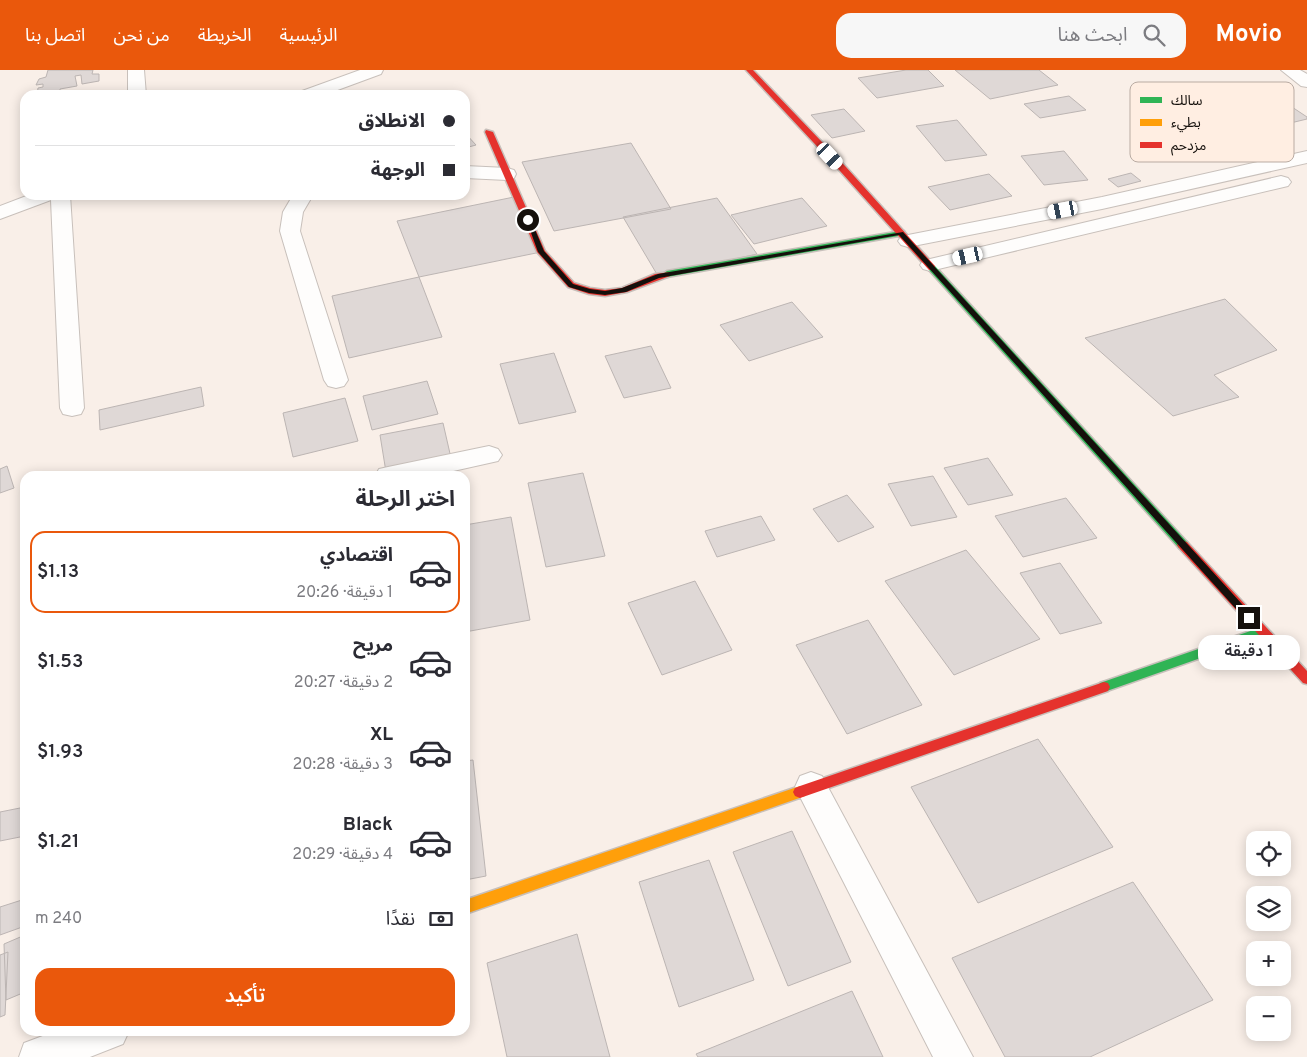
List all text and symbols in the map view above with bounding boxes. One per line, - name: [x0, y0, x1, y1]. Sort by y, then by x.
- search box: [836, 13, 1186, 58]
- text: Movio: [1216, 20, 1282, 50]
- icon: search: [1140, 21, 1168, 49]
- text: ابحث هنا: [1058, 24, 1128, 48]
- text: اتصل بنا: [25, 25, 85, 48]
- text: من نحن: [113, 25, 170, 48]
- text: الخريطة: [198, 25, 252, 48]
- text: الرئيسية: [280, 25, 337, 48]
- legend: [1130, 82, 1294, 162]
- text: سالك: [1171, 93, 1203, 110]
- text: الانطلاق: [359, 110, 425, 134]
- text: بطيء: [1171, 115, 1201, 133]
- text: مزدحم: [1171, 138, 1206, 156]
- car: [814, 140, 845, 172]
- text: الوجهة: [371, 159, 425, 183]
- car: [1046, 200, 1079, 220]
- route start: [517, 209, 539, 231]
- car: [951, 245, 984, 267]
- text: اختر الرحلة: [356, 487, 455, 514]
- text: اقتصادي: [320, 544, 393, 568]
- icon: car: [408, 550, 453, 595]
- text: $1.13: [37, 560, 79, 584]
- text: 1 دقيقة · 20:26: [296, 583, 393, 603]
- route end: [1238, 607, 1260, 629]
- text: مريح: [353, 634, 393, 658]
- callout: 1 دقيقة: [1198, 636, 1300, 670]
- icon: car: [408, 640, 453, 685]
- text: 1 دقيقة: [1224, 642, 1274, 662]
- text: $1.53: [37, 650, 83, 674]
- text: 2 دقيقة · 20:27: [294, 673, 393, 693]
- text: XL: [370, 723, 393, 747]
- icon: car: [408, 730, 453, 775]
- text: $1.93: [37, 740, 83, 764]
- text: 3 دقيقة · 20:28: [292, 755, 393, 775]
- text: Black: [343, 813, 393, 837]
- icon: car: [408, 820, 453, 865]
- text: $1.21: [37, 830, 79, 854]
- map controls: [1246, 831, 1291, 1041]
- button: locate: [1246, 831, 1291, 876]
- text: 4 دقيقة · 20:29: [292, 845, 393, 865]
- button: layers: [1246, 886, 1291, 931]
- icon: cash: [427, 905, 455, 933]
- text: نقدًا: [386, 908, 415, 932]
- text: 240 m: [35, 909, 82, 929]
- button: +: [1246, 941, 1291, 986]
- button: تأكيد: [35, 968, 455, 1026]
- button: −: [1246, 996, 1291, 1041]

